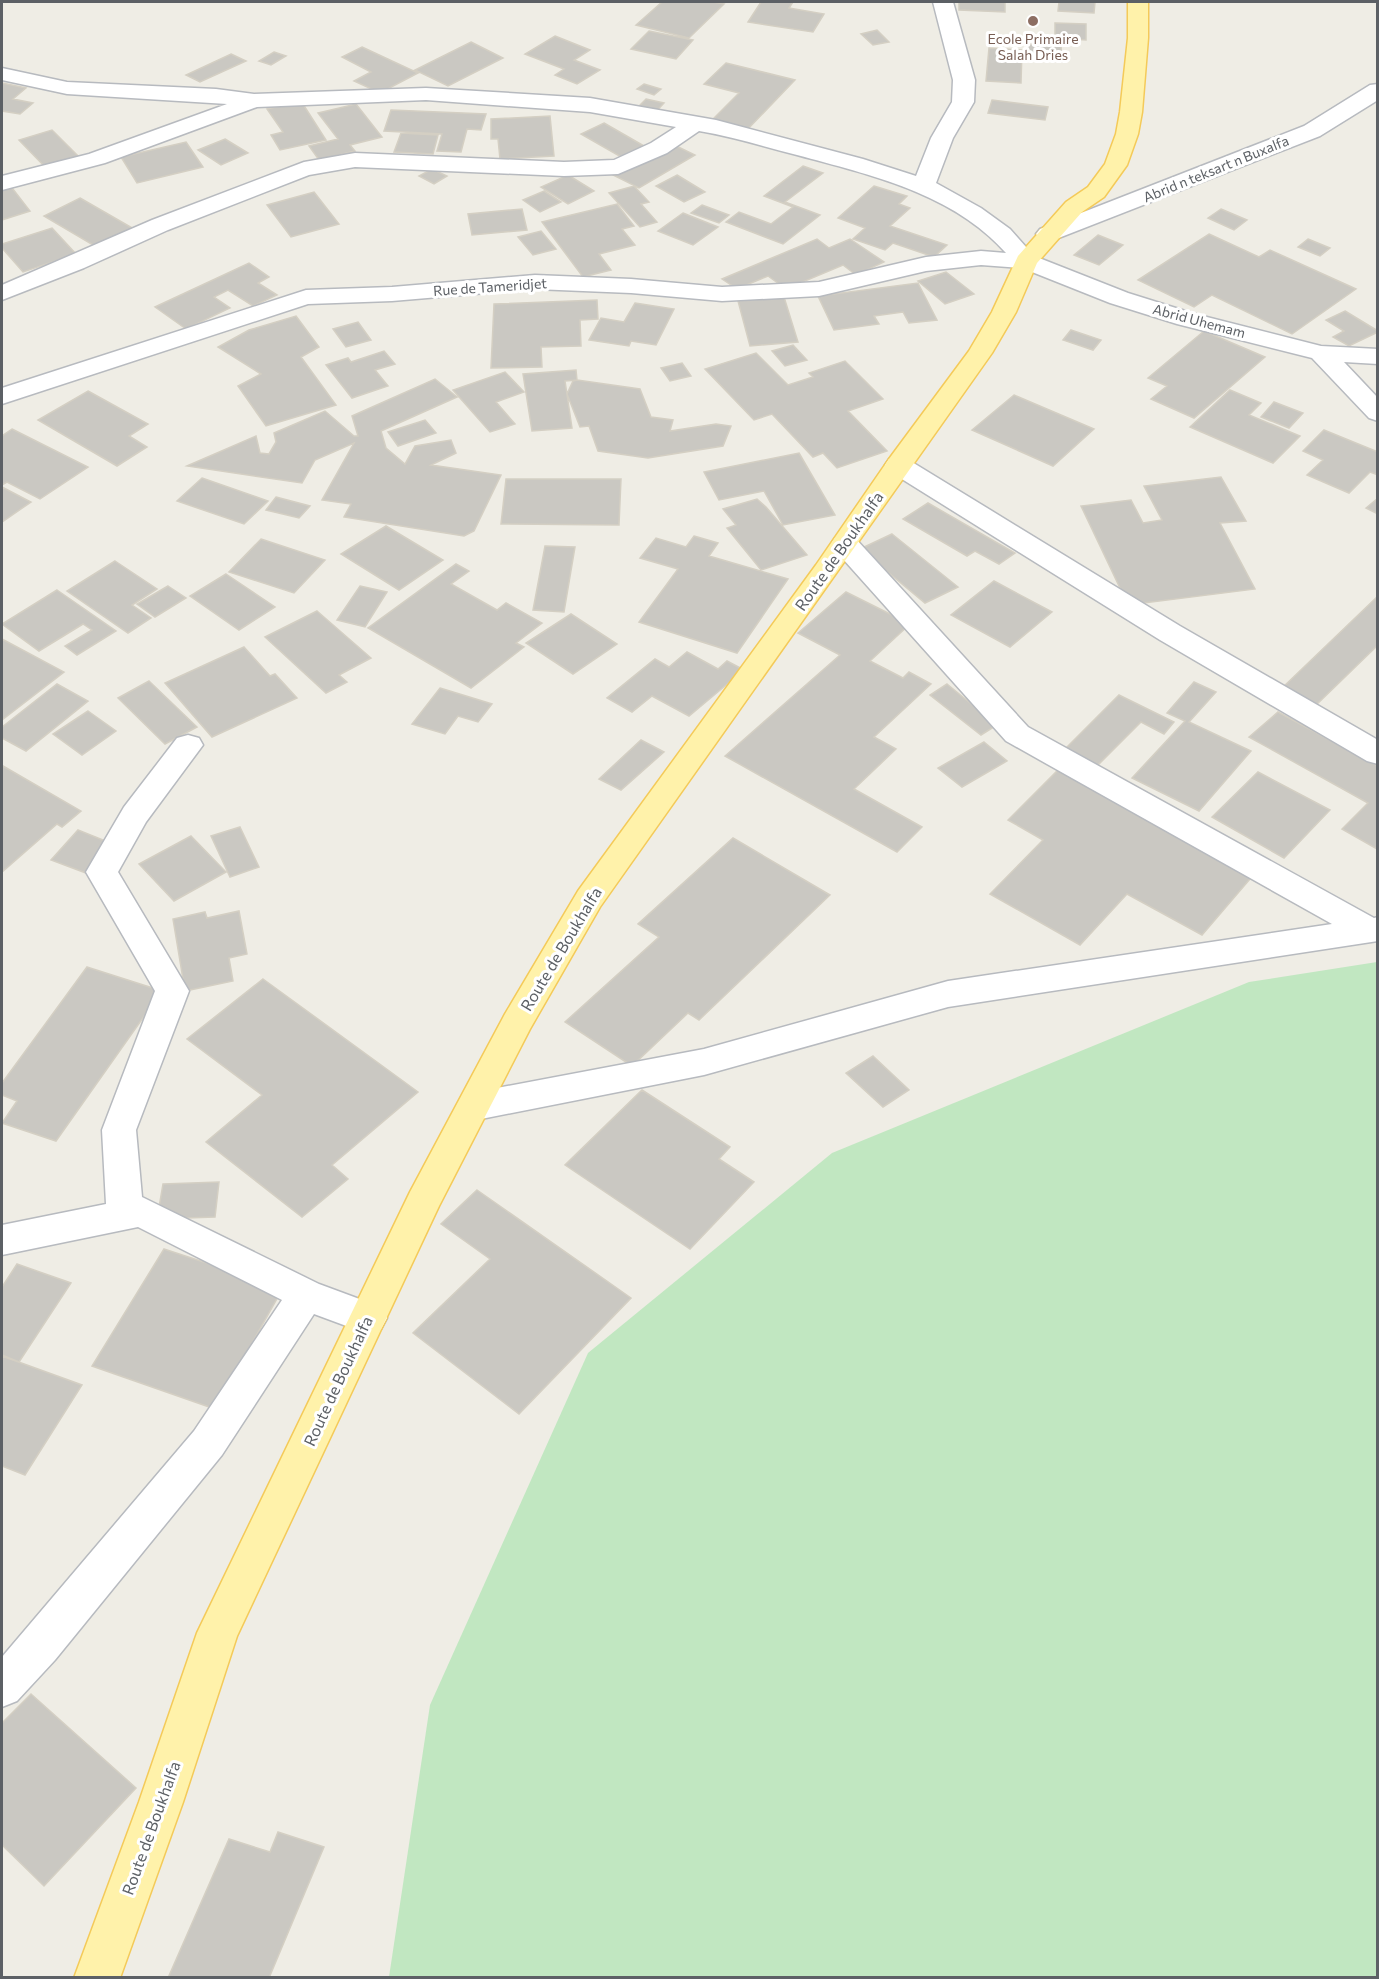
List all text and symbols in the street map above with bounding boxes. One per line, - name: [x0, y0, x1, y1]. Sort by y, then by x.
- marker: Ecole Primaire Salah Dries: [1026, 14, 1040, 28]
- place label: Ecole Primaire Salah Dries: [987, 30, 1079, 63]
- street label: Abrid n teksart n Buxalfa: [1141, 132, 1291, 206]
- street label: Rue de Tameridjet: [433, 274, 548, 299]
- street label: Abrid Uhemam: [1151, 300, 1247, 341]
- street label: Route de Boukhalfa: [790, 488, 887, 614]
- street label: Route de Boukhalfa: [516, 883, 605, 1014]
- street label: Route de Boukhalfa: [299, 1313, 376, 1449]
- street label: Route de Boukhalfa: [117, 1758, 184, 1897]

